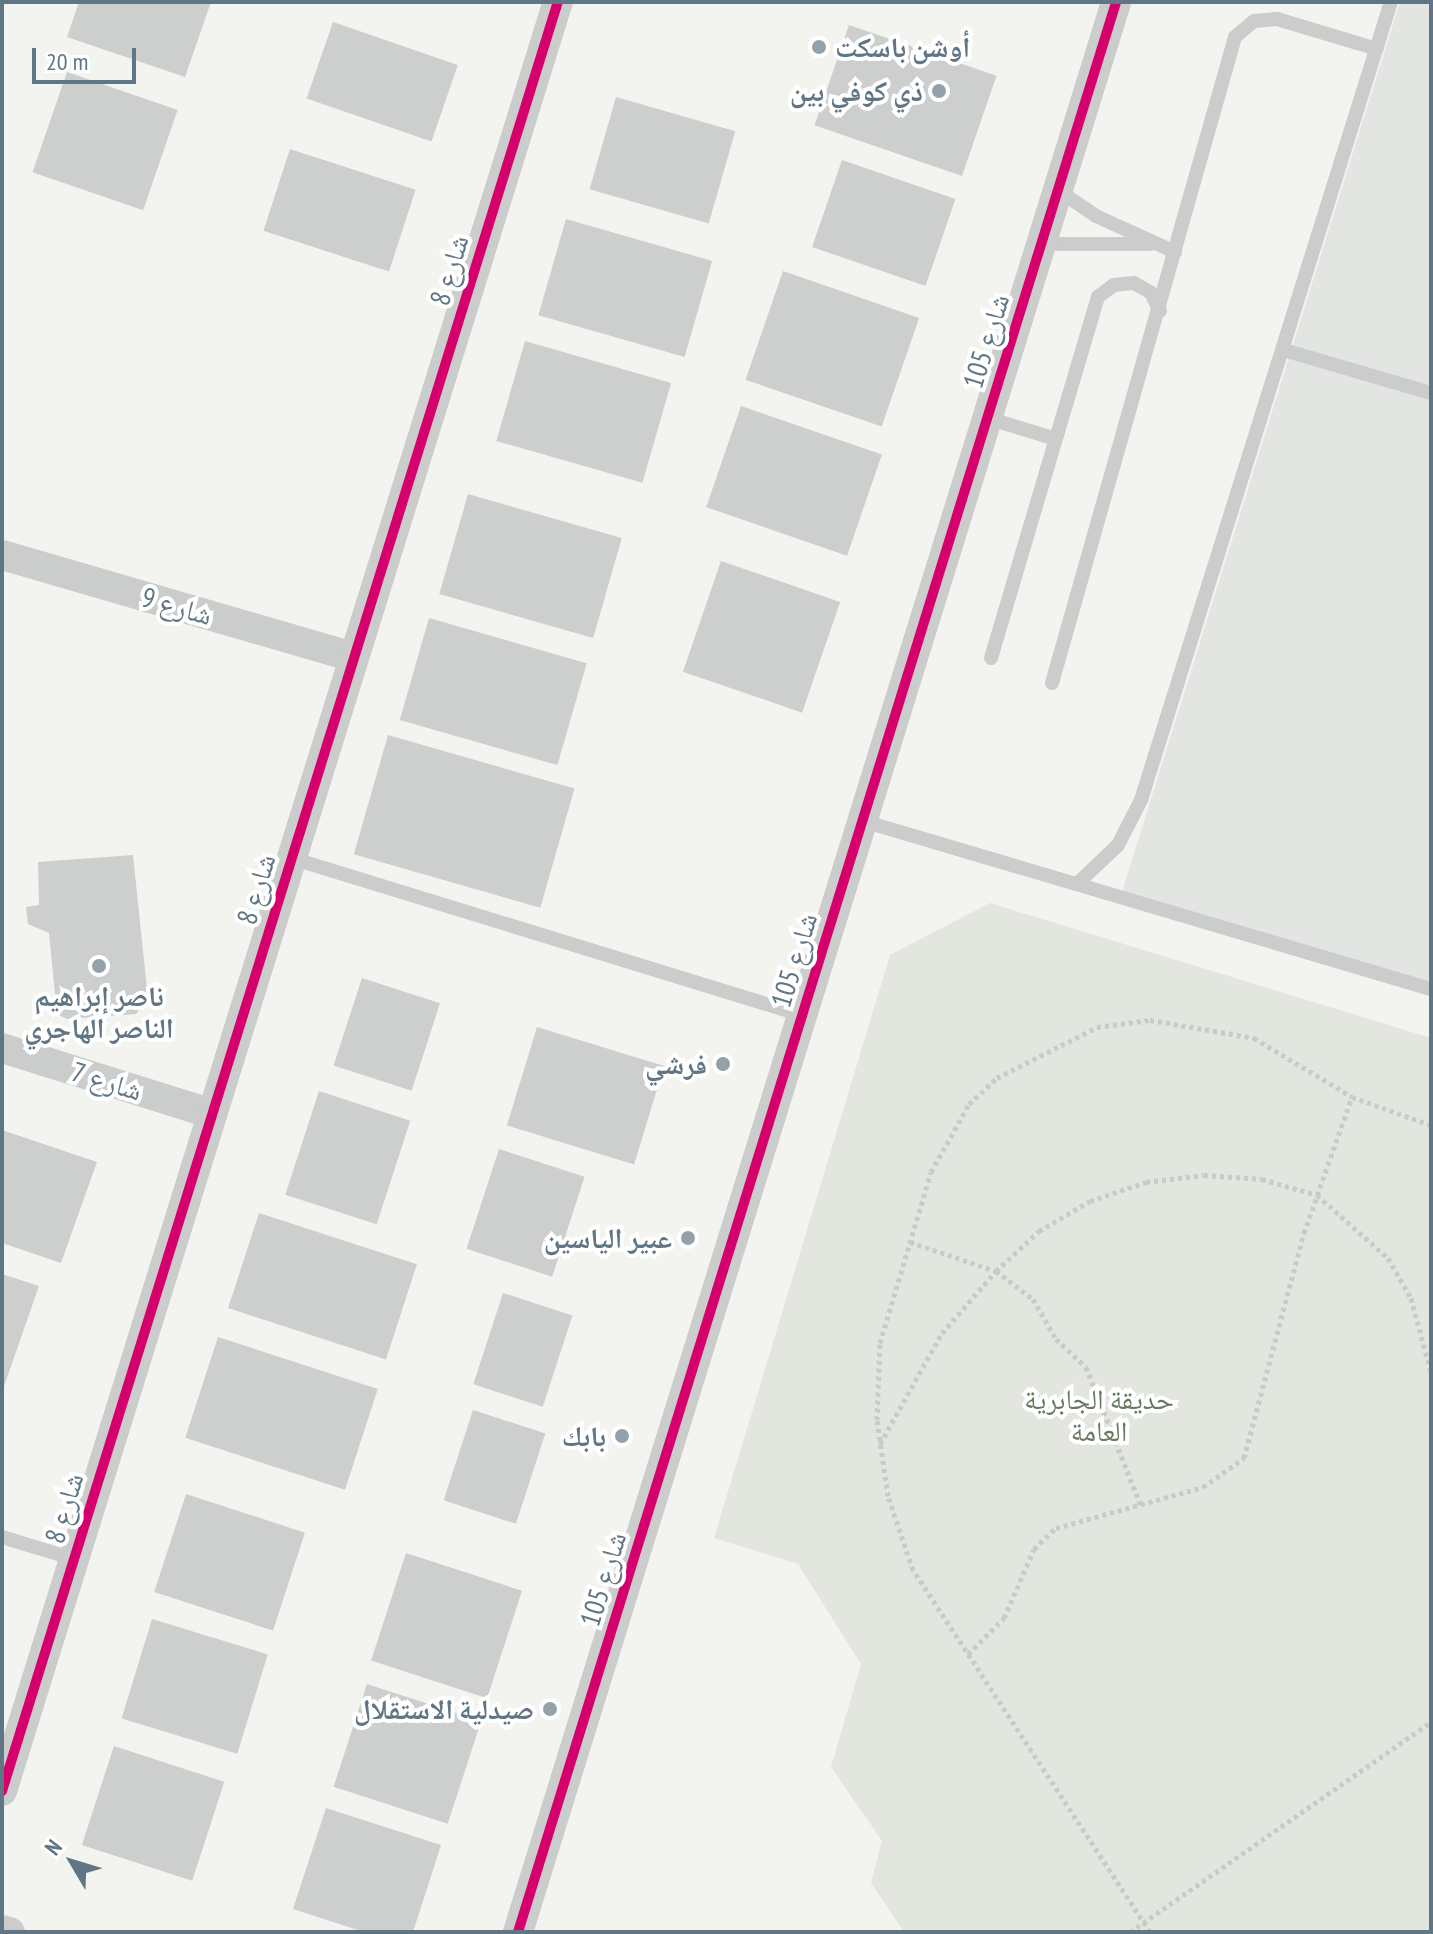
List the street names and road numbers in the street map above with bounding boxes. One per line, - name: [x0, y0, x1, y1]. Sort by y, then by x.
- street label: شارع 8: [422, 231, 476, 309]
- street label: شارع 105: [956, 290, 1016, 392]
- street label: شارع 9: [138, 580, 216, 632]
- street label: شارع 8: [229, 850, 283, 928]
- street label: شارع 105: [764, 909, 824, 1011]
- street label: شارع 7: [68, 1054, 146, 1108]
- street label: شارع 8: [37, 1469, 91, 1547]
- street label: شارع 105: [573, 1528, 633, 1630]

